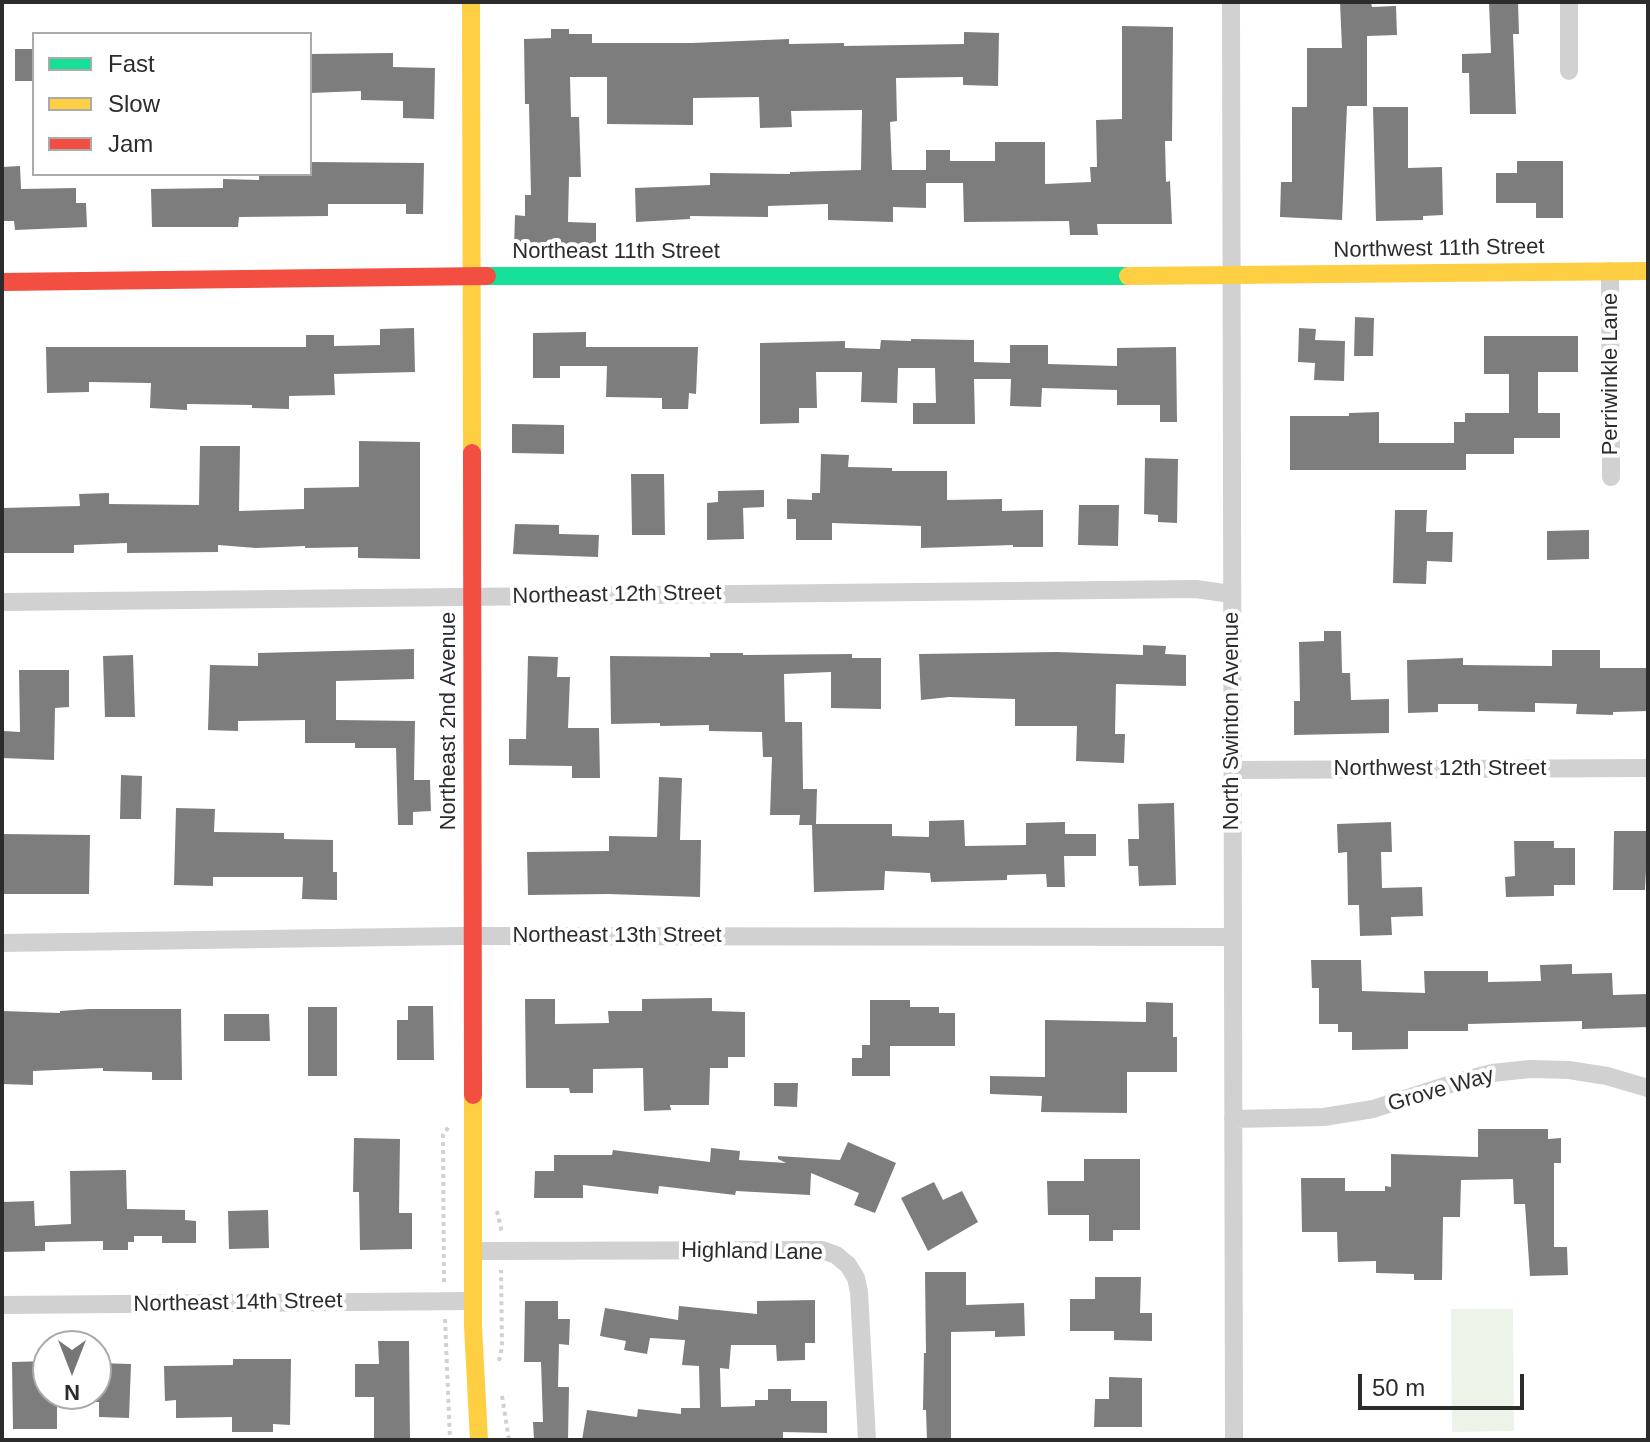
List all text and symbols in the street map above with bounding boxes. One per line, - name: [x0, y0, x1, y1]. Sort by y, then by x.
- legend: [32, 32, 312, 176]
- text: Fast: [108, 50, 155, 77]
- text: Slow: [108, 90, 160, 117]
- text: Jam: [108, 130, 153, 157]
- street label: Northwest 11th Street: [1333, 234, 1545, 264]
- street label: Northeast 11th Street: [512, 239, 720, 265]
- street label: Perriwinkle Lane: [1598, 293, 1624, 455]
- street label: Northeast 12th Street: [512, 580, 722, 610]
- street label: Northeast 2nd Avenue: [436, 612, 462, 830]
- street label: North Swinton Avenue: [1219, 612, 1245, 830]
- street label: Northwest 12th Street: [1334, 756, 1546, 782]
- street label: Northeast 13th Street: [512, 923, 722, 949]
- street label: Grove Way: [1385, 1062, 1497, 1118]
- street label: Highland Lane: [681, 1238, 823, 1266]
- street label: Northeast 14th Street: [133, 1288, 343, 1318]
- north arrow: [32, 1330, 112, 1410]
- scale bar: [1362, 1358, 1528, 1408]
- text: 50 m: [1372, 1374, 1425, 1401]
- text: N: [64, 1380, 80, 1405]

